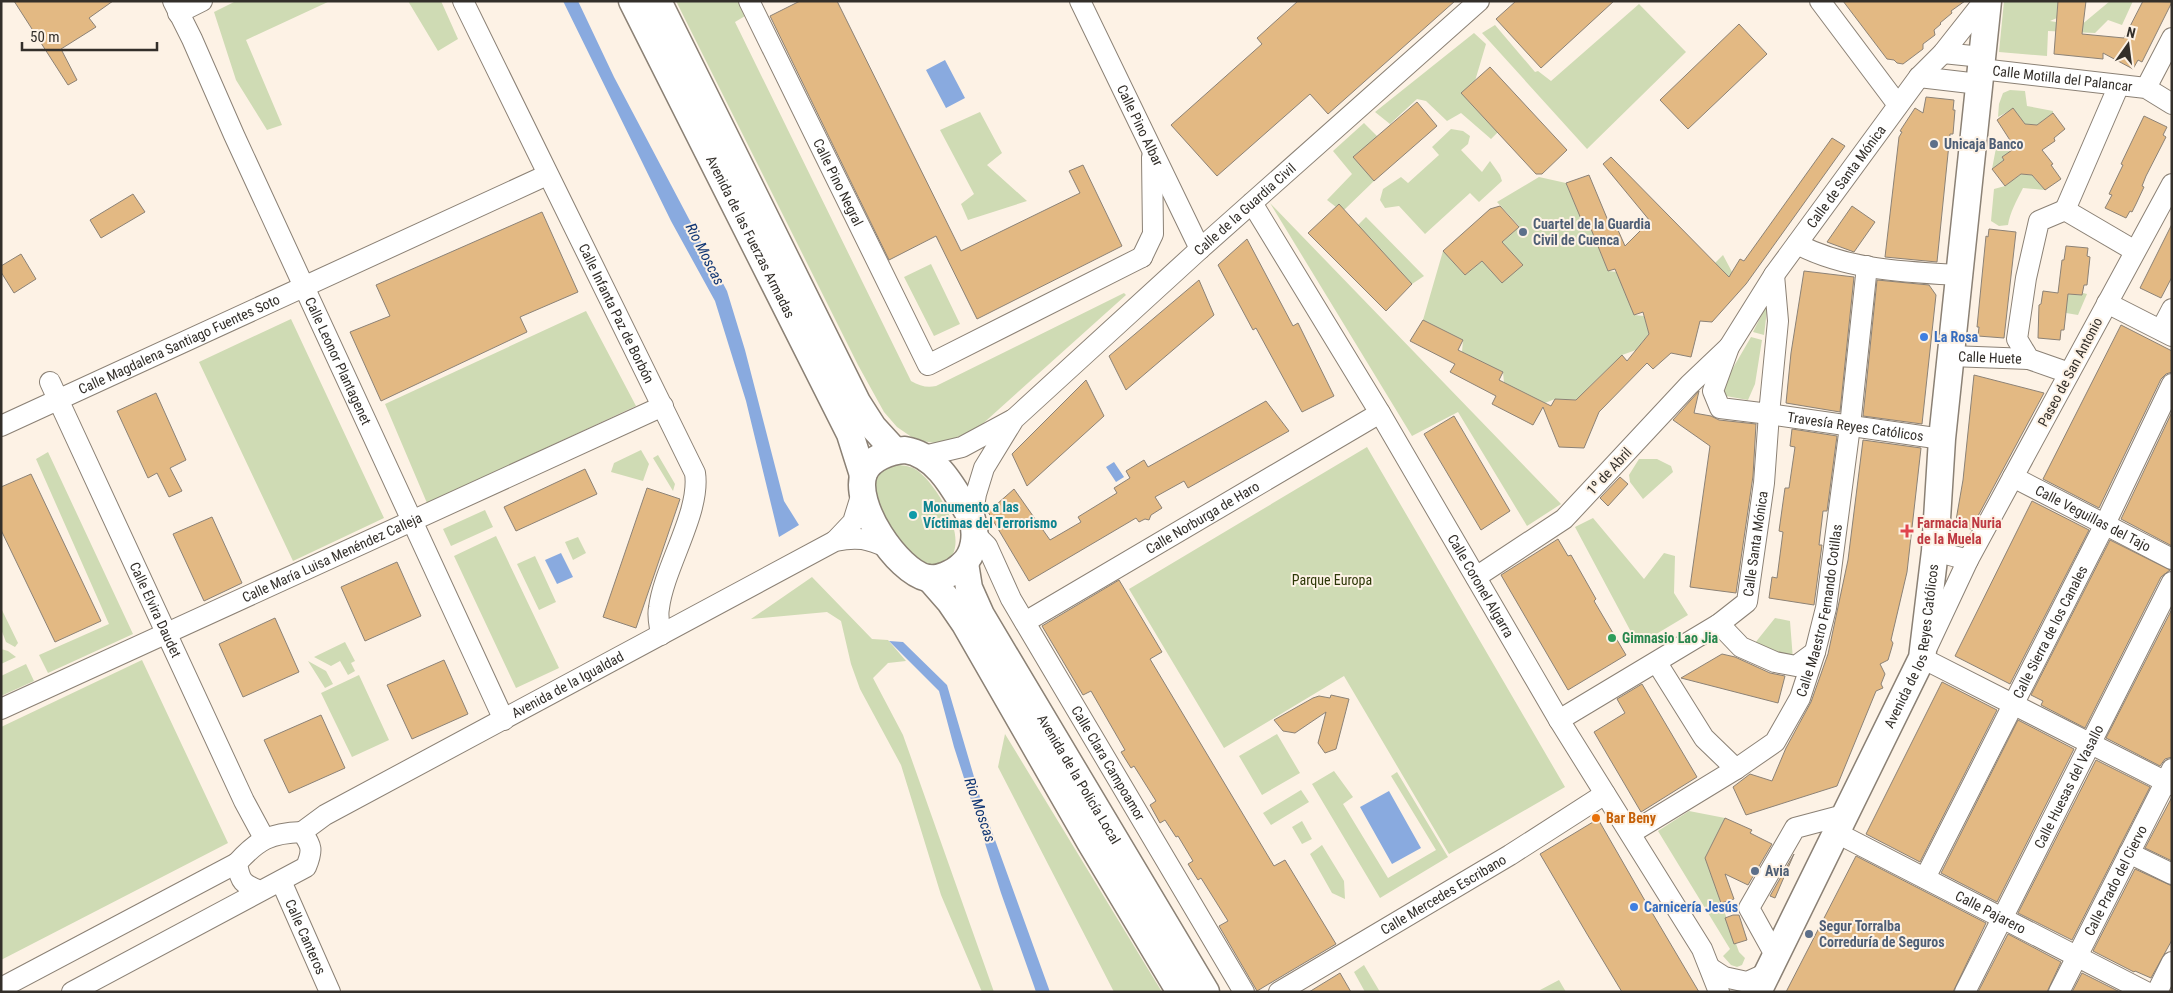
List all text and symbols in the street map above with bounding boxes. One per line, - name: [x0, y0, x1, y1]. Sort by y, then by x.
- scale bar: [22, 20, 158, 52]
- north arrow: [2103, 20, 2153, 70]
- text: N: [2125, 24, 2137, 41]
- text: 50 m: [30, 28, 60, 46]
- street label: Calle Motilla del Palancar: [1992, 62, 2133, 94]
- street label: Calle Pino Albar: [1114, 82, 1166, 168]
- street label: Calle de Santa Mónica: [1803, 122, 1889, 231]
- street label: Calle Pino Negral: [810, 136, 866, 228]
- place label: Unicaja Banco: [1944, 136, 2023, 152]
- marker: Unicaja Banco: [1928, 138, 1940, 150]
- street label: Avenida de las Fuerzas Armadas: [703, 153, 798, 321]
- street label: Calle de la Guardia Civil: [1191, 160, 1299, 258]
- place label: Cuartel de la Guardia Civil de Cuenca: [1533, 216, 1651, 248]
- water label: Rio Moscas: [682, 220, 728, 288]
- marker: Cuartel de la Guardia Civil de Cuenca: [1517, 226, 1529, 238]
- street label: Calle Infanta Paz de Borbón: [576, 241, 658, 386]
- street label: Calle Magdalena Santiago Fuentes Soto: [76, 291, 282, 397]
- street label: Calle Leonor Plantagenet: [302, 294, 375, 427]
- street label: Paseo de San Antonio: [2034, 315, 2106, 429]
- place label: La Rosa: [1934, 329, 1979, 345]
- marker: La Rosa: [1918, 331, 1930, 343]
- street label: Calle Huete: [1958, 348, 2023, 367]
- street label: Travesía Reyes Católicos: [1786, 409, 1925, 444]
- street label: 1º de Abril: [1583, 444, 1635, 498]
- street label: Calle Norburga de Haro: [1143, 478, 1262, 557]
- street label: Calle Veguillas del Tajo: [2033, 482, 2153, 555]
- street label: Calle Santa Mónica: [1740, 490, 1771, 598]
- place label: Monumento a las Víctimas del Terrorismo: [923, 499, 1057, 531]
- street label: Calle María Luisa Menéndez Calleja: [240, 509, 424, 606]
- marker: Monumento a las Víctimas del Terrorismo: [907, 509, 919, 521]
- place label: Farmacia Nuria de la Muela: [1917, 515, 2002, 547]
- street label: Calle Maestro Fernando Cotillas: [1793, 523, 1845, 699]
- marker: Farmacia Nuria de la Muela: [1901, 525, 1913, 537]
- street label: Calle Coronel Algarra: [1444, 531, 1517, 640]
- street label: Calle Elvira Daudet: [126, 559, 184, 660]
- street label: Avenida de los Reyes Católicos: [1881, 563, 1941, 731]
- street label: Calle Sierra de los Canales: [2010, 563, 2091, 701]
- park label: Parque Europa: [1292, 572, 1372, 588]
- place label: Gimnasio Lao Jia: [1622, 630, 1719, 646]
- marker: Gimnasio Lao Jia: [1606, 632, 1618, 644]
- street label: Avenida de la Igualdad: [509, 648, 626, 721]
- street label: Calle Clara Campoamor: [1068, 703, 1148, 823]
- street label: Avenida de la Policía Local: [1034, 712, 1124, 847]
- street label: Calle Huesas del Vasallo: [2031, 722, 2107, 851]
- water label: Rio Moscas: [961, 775, 1000, 845]
- place label: Bar Beny: [1606, 810, 1657, 826]
- marker: Bar Beny: [1590, 812, 1602, 824]
- street label: Calle Prado del Ciervo: [2081, 823, 2150, 938]
- street label: Calle Mercedes Escribano: [1378, 851, 1509, 938]
- place label: Avia: [1765, 863, 1790, 879]
- marker: Avia: [1749, 865, 1761, 877]
- street label: Calle Pajarero: [1953, 887, 2029, 937]
- street label: Calle Canteros: [282, 897, 329, 977]
- place label: Carnicería Jesús: [1644, 899, 1738, 915]
- marker: Carnicería Jesús: [1628, 901, 1640, 913]
- place label: Segur Torralba Correduría de Seguros: [1819, 918, 1945, 950]
- marker: Segur Torralba Correduría de Seguros: [1803, 928, 1815, 940]

